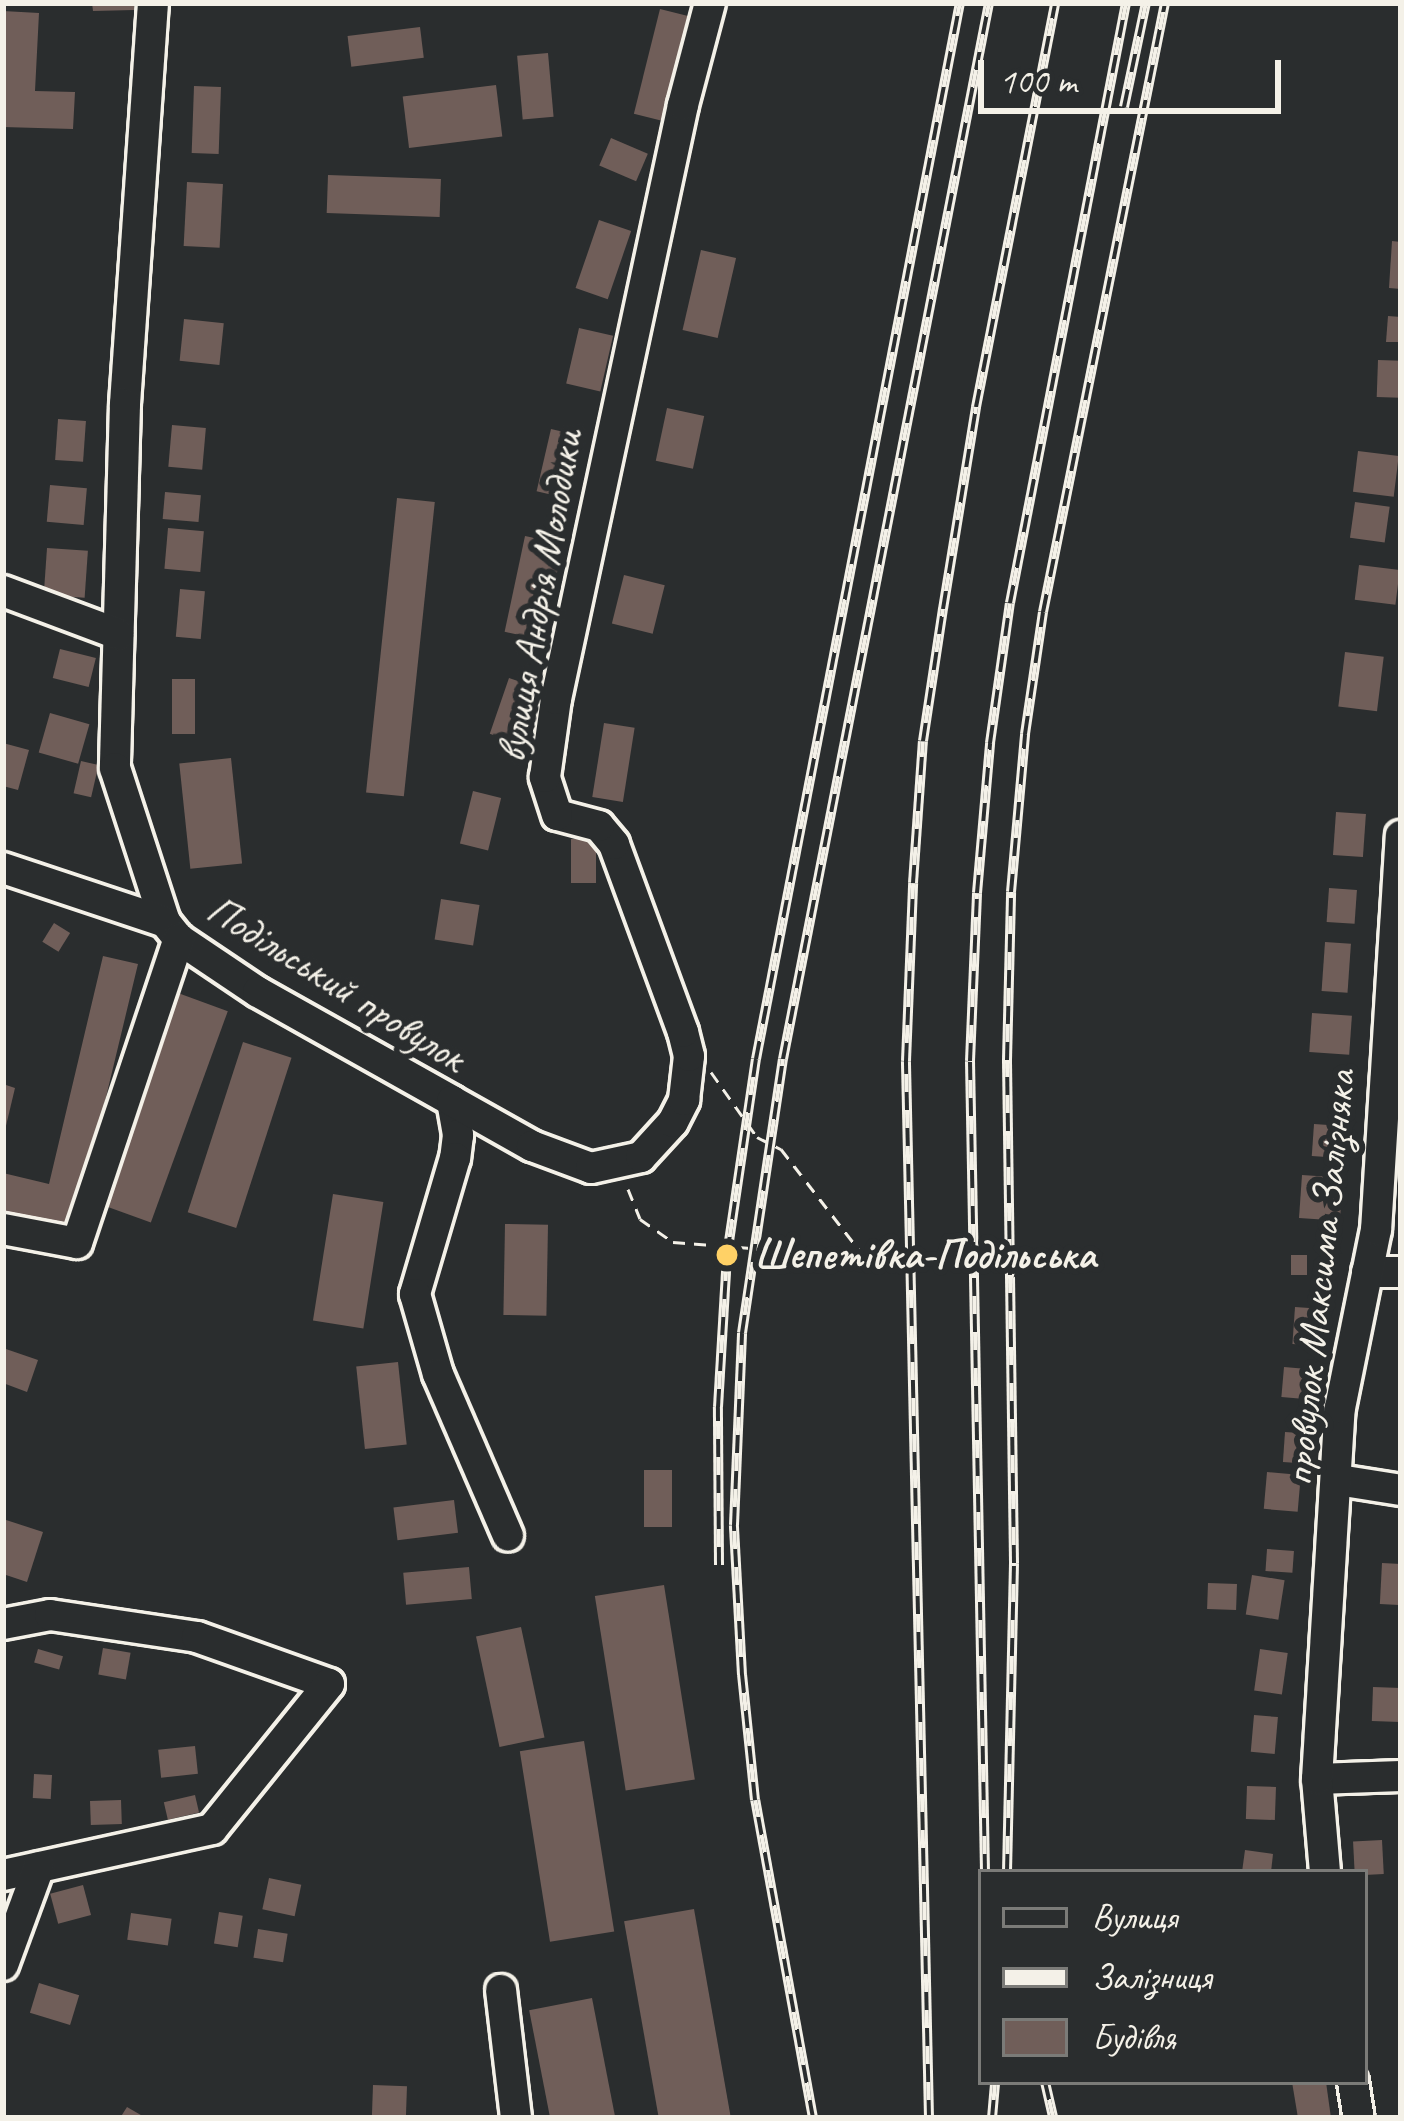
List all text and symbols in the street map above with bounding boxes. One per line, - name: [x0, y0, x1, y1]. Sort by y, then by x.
- scale bar: [984, 36, 1287, 110]
- text: 100 m: [999, 58, 1076, 104]
- street label: вулиця Андрія Молодики: [486, 428, 594, 764]
- street label: Подільський провулок: [198, 884, 474, 1084]
- street label: провулок Максима Залізняка: [1273, 1068, 1367, 1488]
- place label: Шепетівка-Подільська: [754, 1230, 1096, 1280]
- marker: Шепетівка-Подільська: [711, 1239, 743, 1271]
- legend: [978, 1869, 1368, 2085]
- text: Вулиця: [1092, 1894, 1177, 1940]
- text: Залізниця: [1092, 1954, 1211, 2000]
- text: Будівля: [1092, 2014, 1176, 2060]

